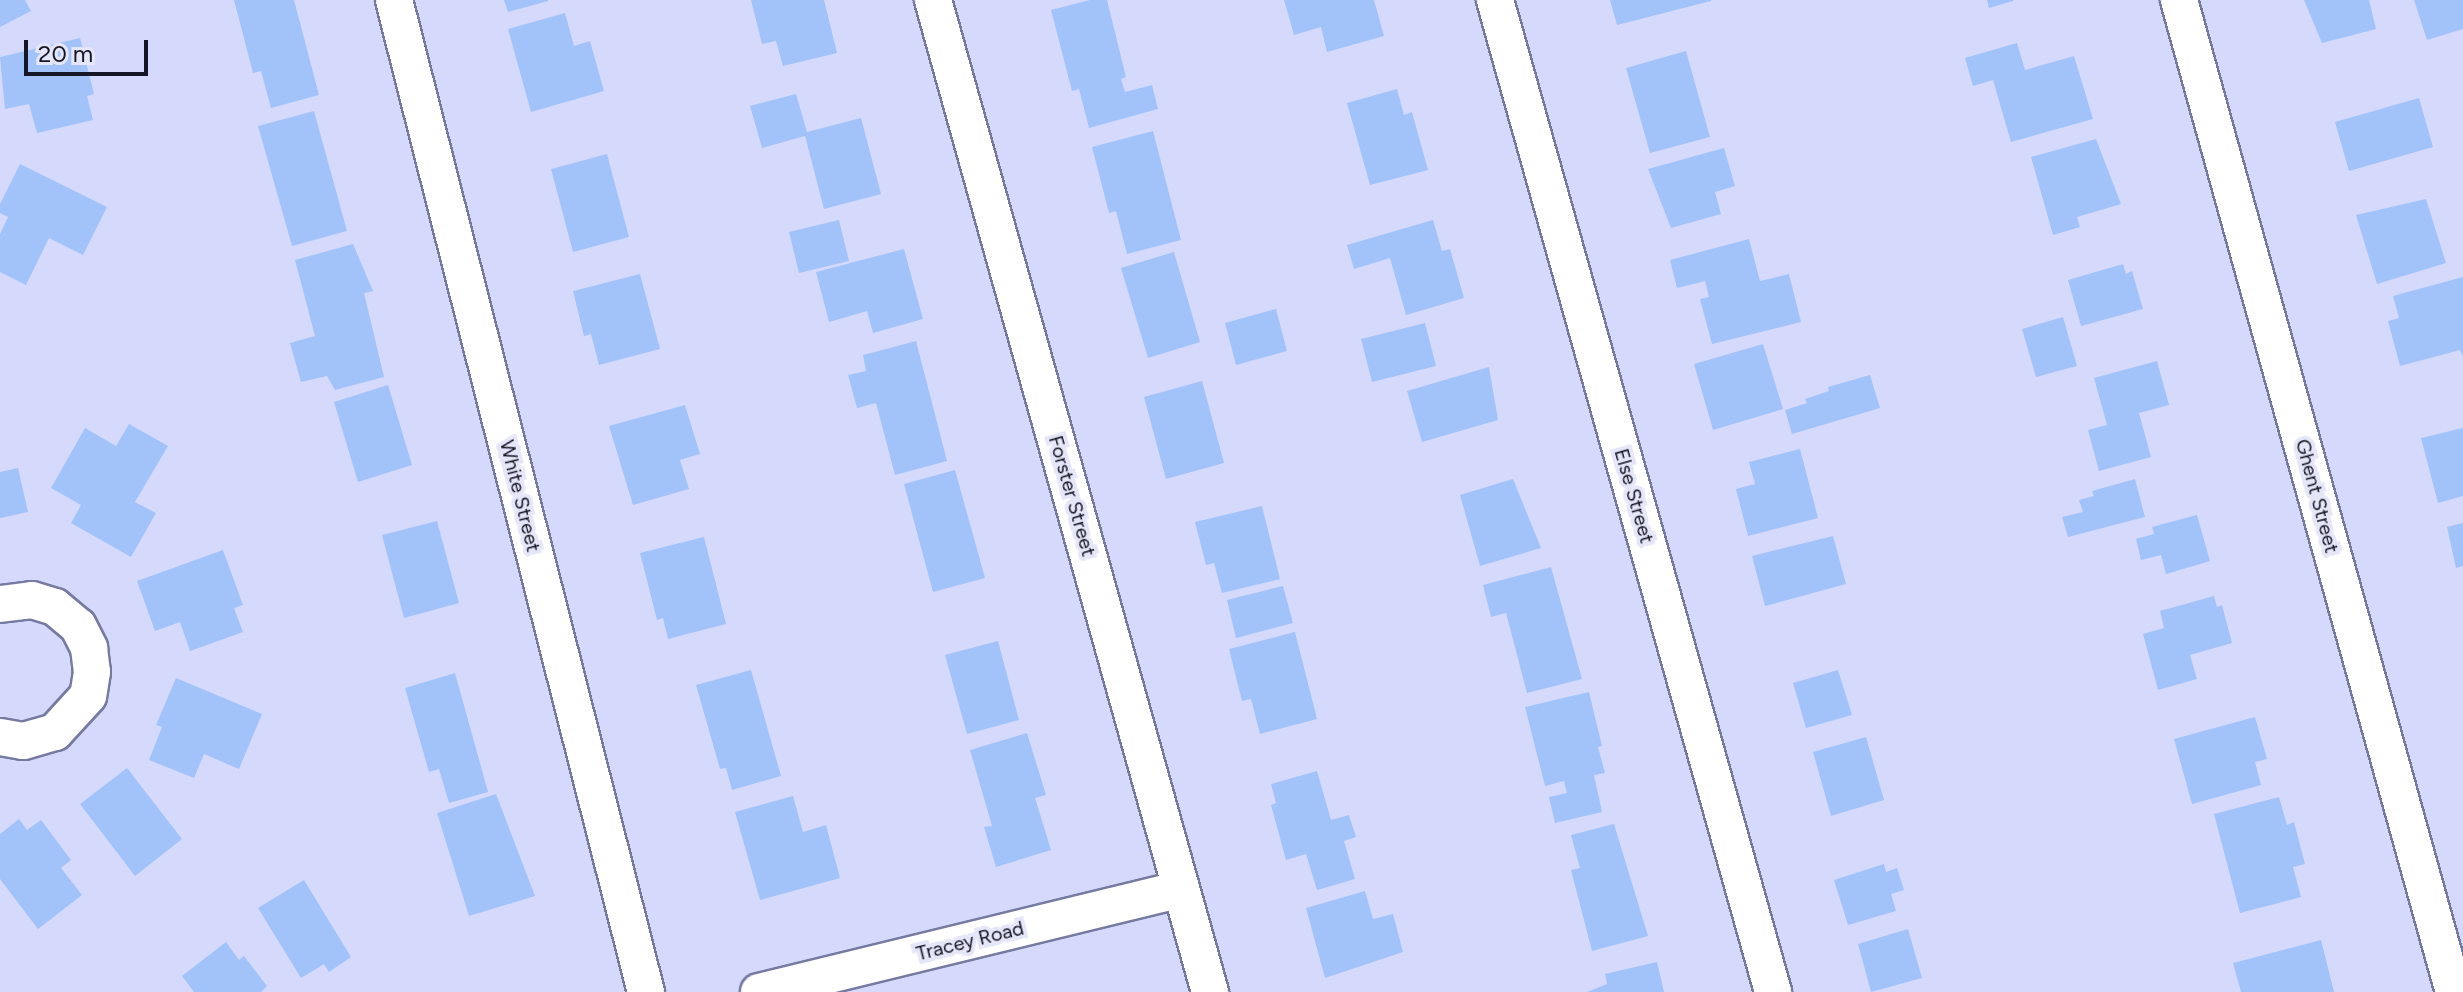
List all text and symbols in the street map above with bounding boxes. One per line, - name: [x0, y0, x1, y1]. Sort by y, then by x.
- scale bar: [28, 24, 152, 74]
- text: 20 m: [38, 39, 93, 68]
- street label: Forster Street: [1043, 433, 1101, 559]
- street label: Ghent Street: [2290, 436, 2344, 556]
- street label: White Street: [495, 438, 545, 554]
- street label: Else Street: [1609, 446, 1659, 546]
- street label: Tracey Road: [914, 916, 1026, 966]

